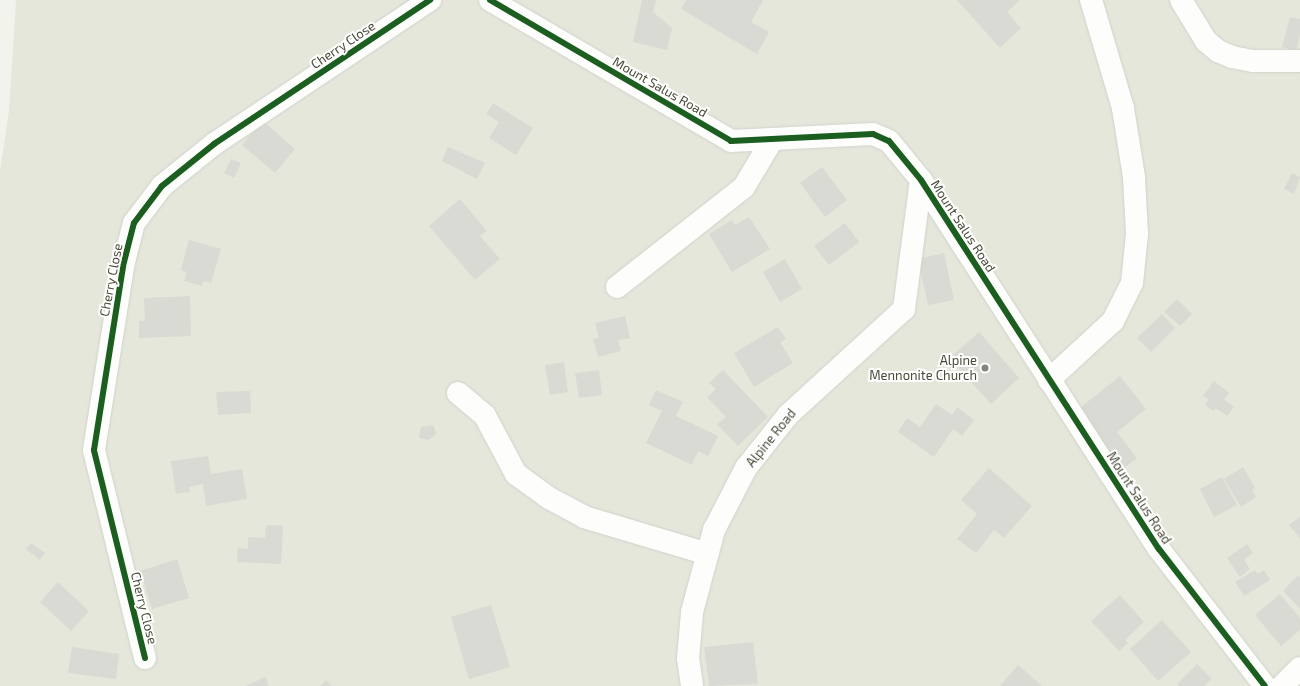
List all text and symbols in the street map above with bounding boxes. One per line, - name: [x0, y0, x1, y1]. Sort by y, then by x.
- street label: Cherry Close: [308, 18, 378, 72]
- street label: Mount Salus Road: [610, 54, 710, 120]
- street label: Mount Salus Road: [927, 177, 999, 275]
- street label: Cherry Close: [96, 242, 126, 318]
- place label: Alpine Mennonite Church: [869, 353, 977, 384]
- marker: Alpine Mennonite Church: [980, 363, 990, 373]
- street label: Alpine Road: [743, 406, 799, 470]
- street label: Mount Salus Road: [1103, 449, 1175, 547]
- street label: Cherry Close: [127, 570, 161, 646]

